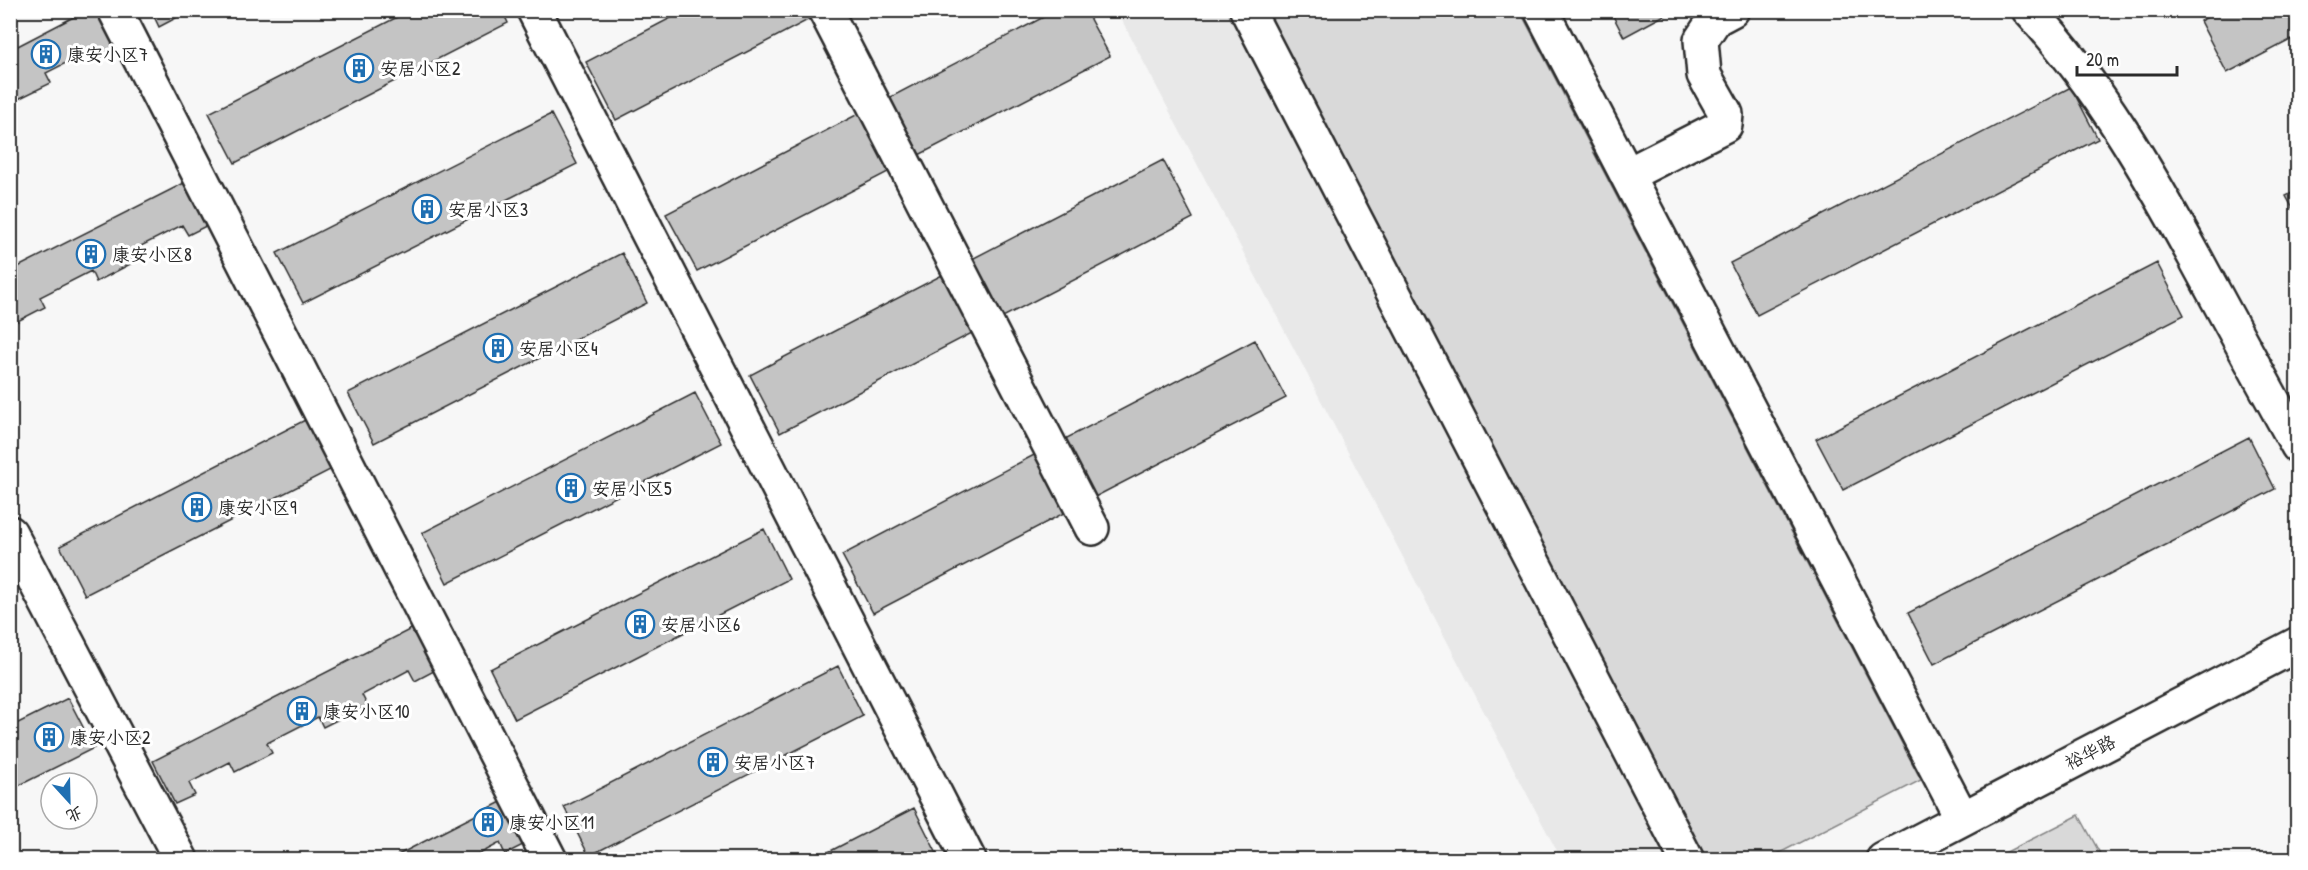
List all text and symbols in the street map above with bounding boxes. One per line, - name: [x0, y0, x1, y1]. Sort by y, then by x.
- building icon: 康安小区7: [30, 38, 62, 70]
- scale bar: [2077, 39, 2178, 77]
- place label: 康安小区7: [67, 42, 148, 67]
- text: 20 m: [2086, 47, 2119, 72]
- building icon: 安居小区2: [343, 52, 375, 84]
- place label: 安居小区2: [380, 56, 461, 81]
- building icon: 安居小区3: [411, 193, 443, 225]
- place label: 安居小区3: [448, 197, 528, 222]
- building icon: 康安小区8: [75, 238, 107, 270]
- place label: 康安小区8: [112, 242, 192, 267]
- building icon: 安居小区4: [482, 332, 514, 364]
- place label: 安居小区4: [519, 336, 598, 361]
- building icon: 安居小区5: [555, 472, 587, 504]
- place label: 安居小区5: [592, 476, 672, 501]
- building icon: 康安小区9: [181, 491, 213, 523]
- place label: 康安小区9: [218, 495, 297, 520]
- building icon: 安居小区6: [624, 608, 656, 640]
- place label: 安居小区6: [661, 612, 740, 637]
- building icon: 康安小区10: [286, 695, 318, 727]
- place label: 康安小区10: [323, 699, 410, 724]
- building icon: 康安小区2: [33, 721, 65, 753]
- place label: 康安小区2: [70, 725, 151, 750]
- street label: 裕华路: [2060, 729, 2120, 775]
- building icon: 安居小区7: [697, 746, 729, 778]
- place label: 安居小区7: [734, 750, 815, 775]
- north arrow: [39, 771, 99, 831]
- text: 北: [63, 802, 86, 828]
- building icon: 康安小区11: [472, 806, 504, 838]
- place label: 康安小区11: [509, 810, 594, 835]

